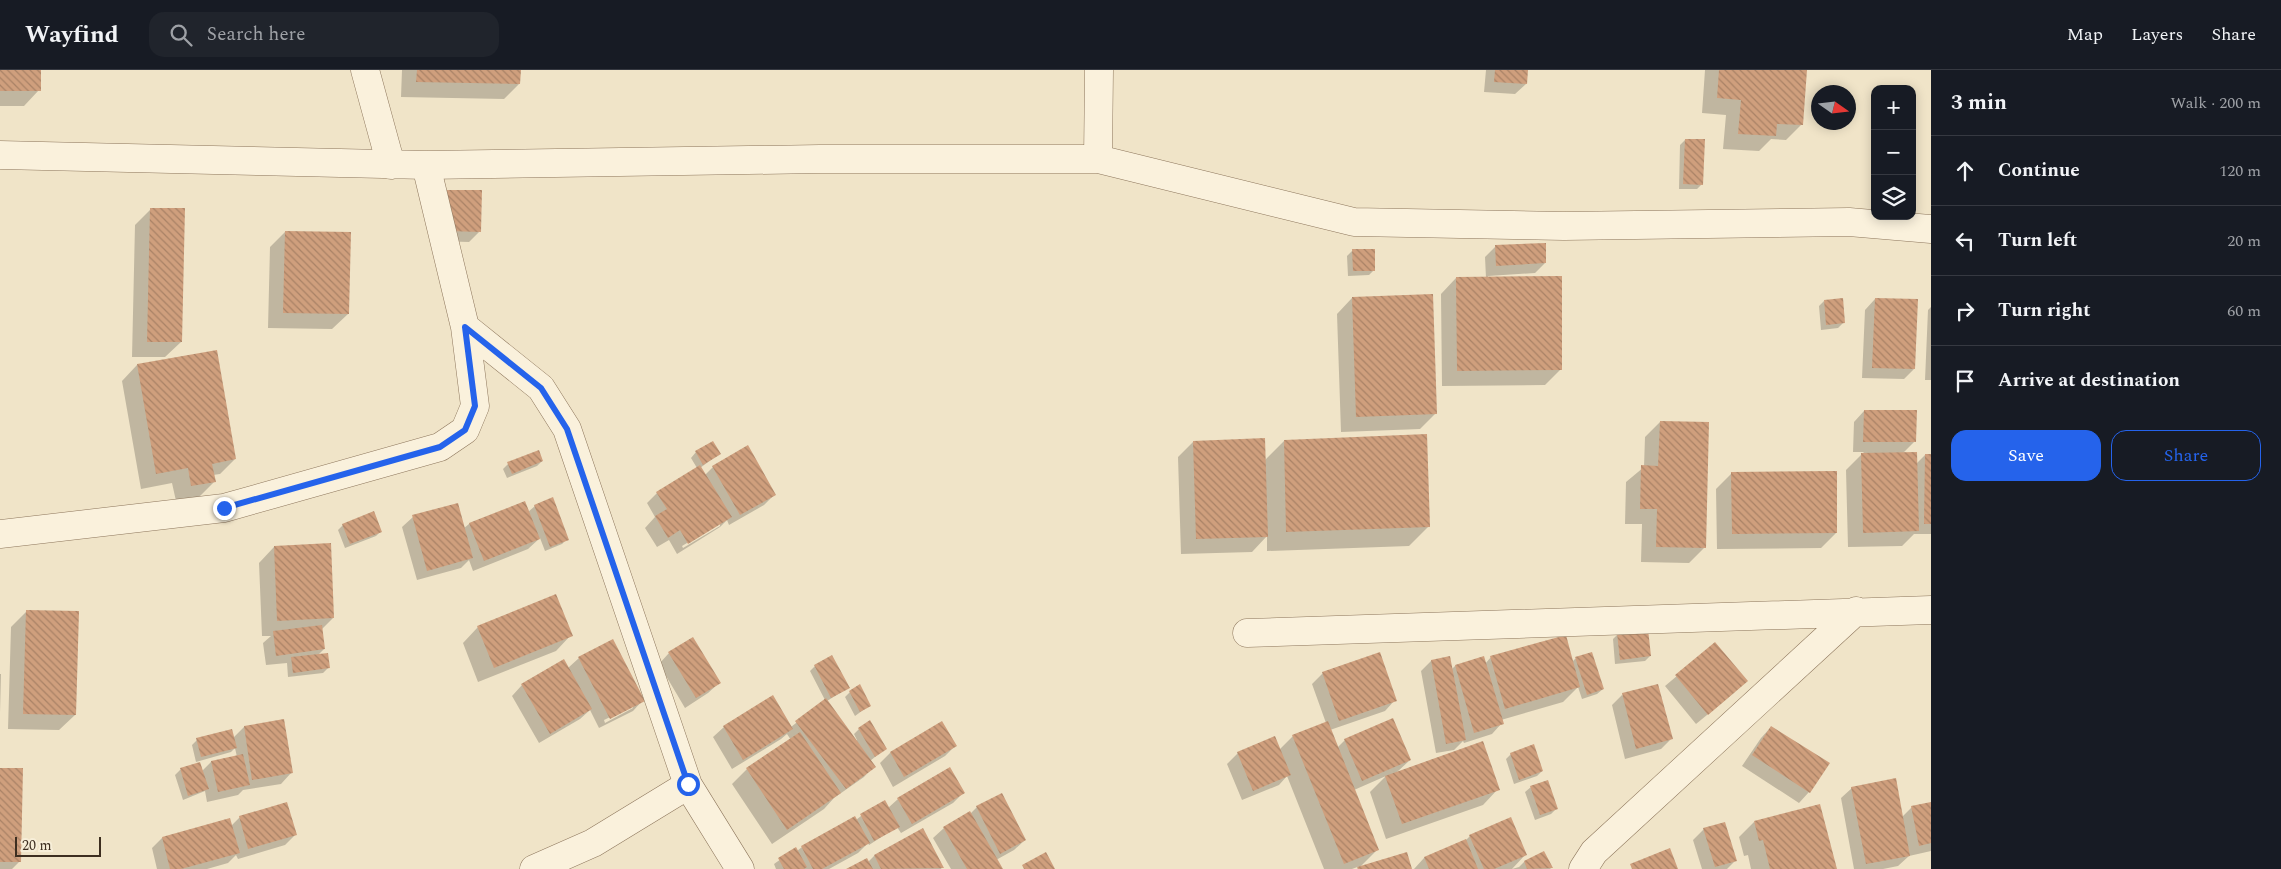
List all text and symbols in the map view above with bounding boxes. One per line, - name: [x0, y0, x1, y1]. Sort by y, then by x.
- search box: [149, 12, 499, 57]
- text: Wayfind: [25, 17, 119, 53]
- text: Search here: [207, 20, 305, 49]
- icon: search: [167, 21, 195, 49]
- text: Map: [2067, 21, 2103, 48]
- text: Layers: [2131, 21, 2183, 48]
- text: Share: [2211, 21, 2256, 48]
- north arrow: [1811, 85, 1856, 130]
- map controls: [1871, 85, 1916, 220]
- button: +: [1871, 85, 1916, 130]
- text: 3 min: [1951, 87, 2007, 119]
- text: Walk · 200 m: [2170, 91, 2261, 115]
- button: −: [1871, 130, 1916, 175]
- text: Continue: [1998, 156, 2080, 185]
- icon: ahead: [1951, 157, 1979, 185]
- text: 120 m: [2219, 159, 2261, 183]
- button: layers: [1871, 175, 1916, 220]
- text: Turn left: [1998, 226, 2077, 255]
- icon: left: [1951, 227, 1979, 255]
- text: 20 m: [2227, 229, 2261, 253]
- text: Turn right: [1998, 296, 2091, 325]
- icon: right: [1951, 297, 1979, 325]
- text: 60 m: [2227, 299, 2261, 323]
- text: Arrive at destination: [1998, 366, 2180, 395]
- icon: arrive: [1951, 367, 1979, 395]
- button: Save: [1951, 430, 2101, 481]
- button: Share: [2111, 430, 2261, 481]
- route end: [213, 497, 236, 520]
- route start: [677, 773, 700, 796]
- scale bar: [15, 834, 101, 857]
- text: 20 m: [22, 835, 52, 856]

